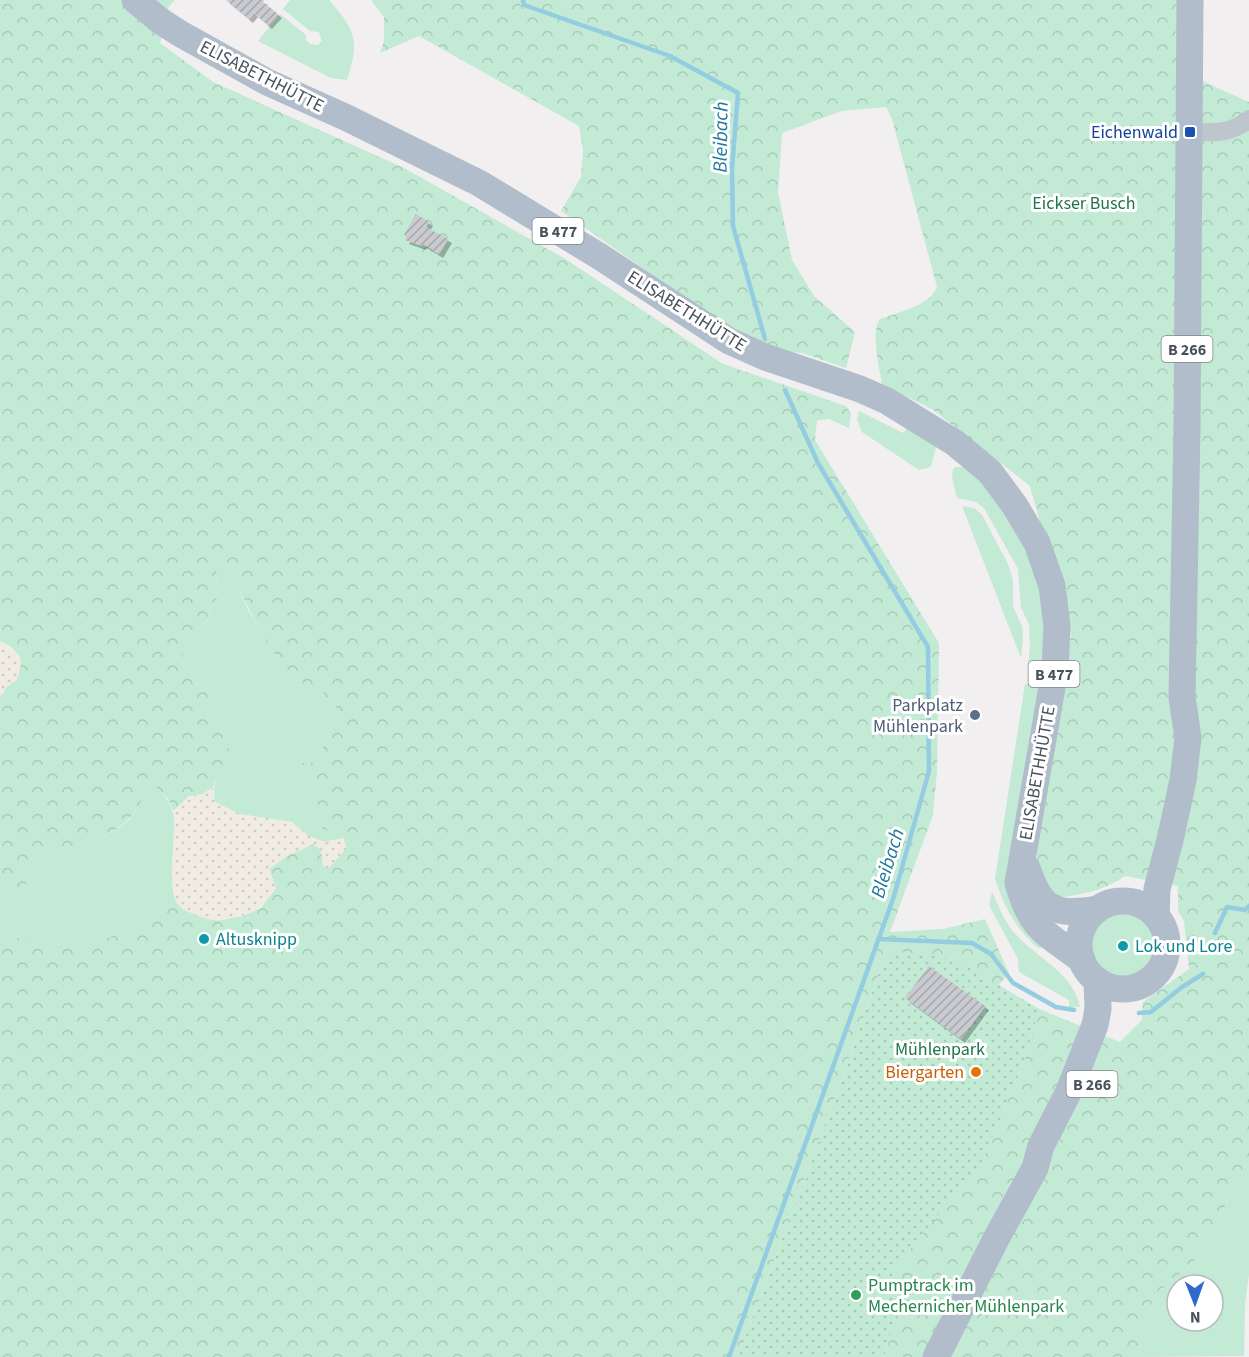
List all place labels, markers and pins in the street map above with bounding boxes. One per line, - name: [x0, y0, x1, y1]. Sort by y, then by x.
- place label: Eichenwald: [1091, 120, 1178, 145]
- marker: Eichenwald: [1183, 125, 1197, 139]
- place label: Parkplatz Mühlenpark: [873, 693, 963, 739]
- marker: Parkplatz Mühlenpark: [968, 708, 982, 722]
- place label: Altusknipp: [216, 927, 297, 952]
- marker: Altusknipp: [197, 932, 211, 946]
- place label: Lok und Lore: [1135, 934, 1232, 959]
- marker: Lok und Lore: [1116, 939, 1130, 953]
- place label: Biergarten: [885, 1060, 964, 1085]
- marker: Biergarten: [969, 1065, 983, 1079]
- place label: Pumptrack im Mechernicher Mühlenpark: [868, 1273, 1064, 1319]
- marker: Pumptrack im Mechernicher Mühlenpark: [849, 1288, 863, 1302]

